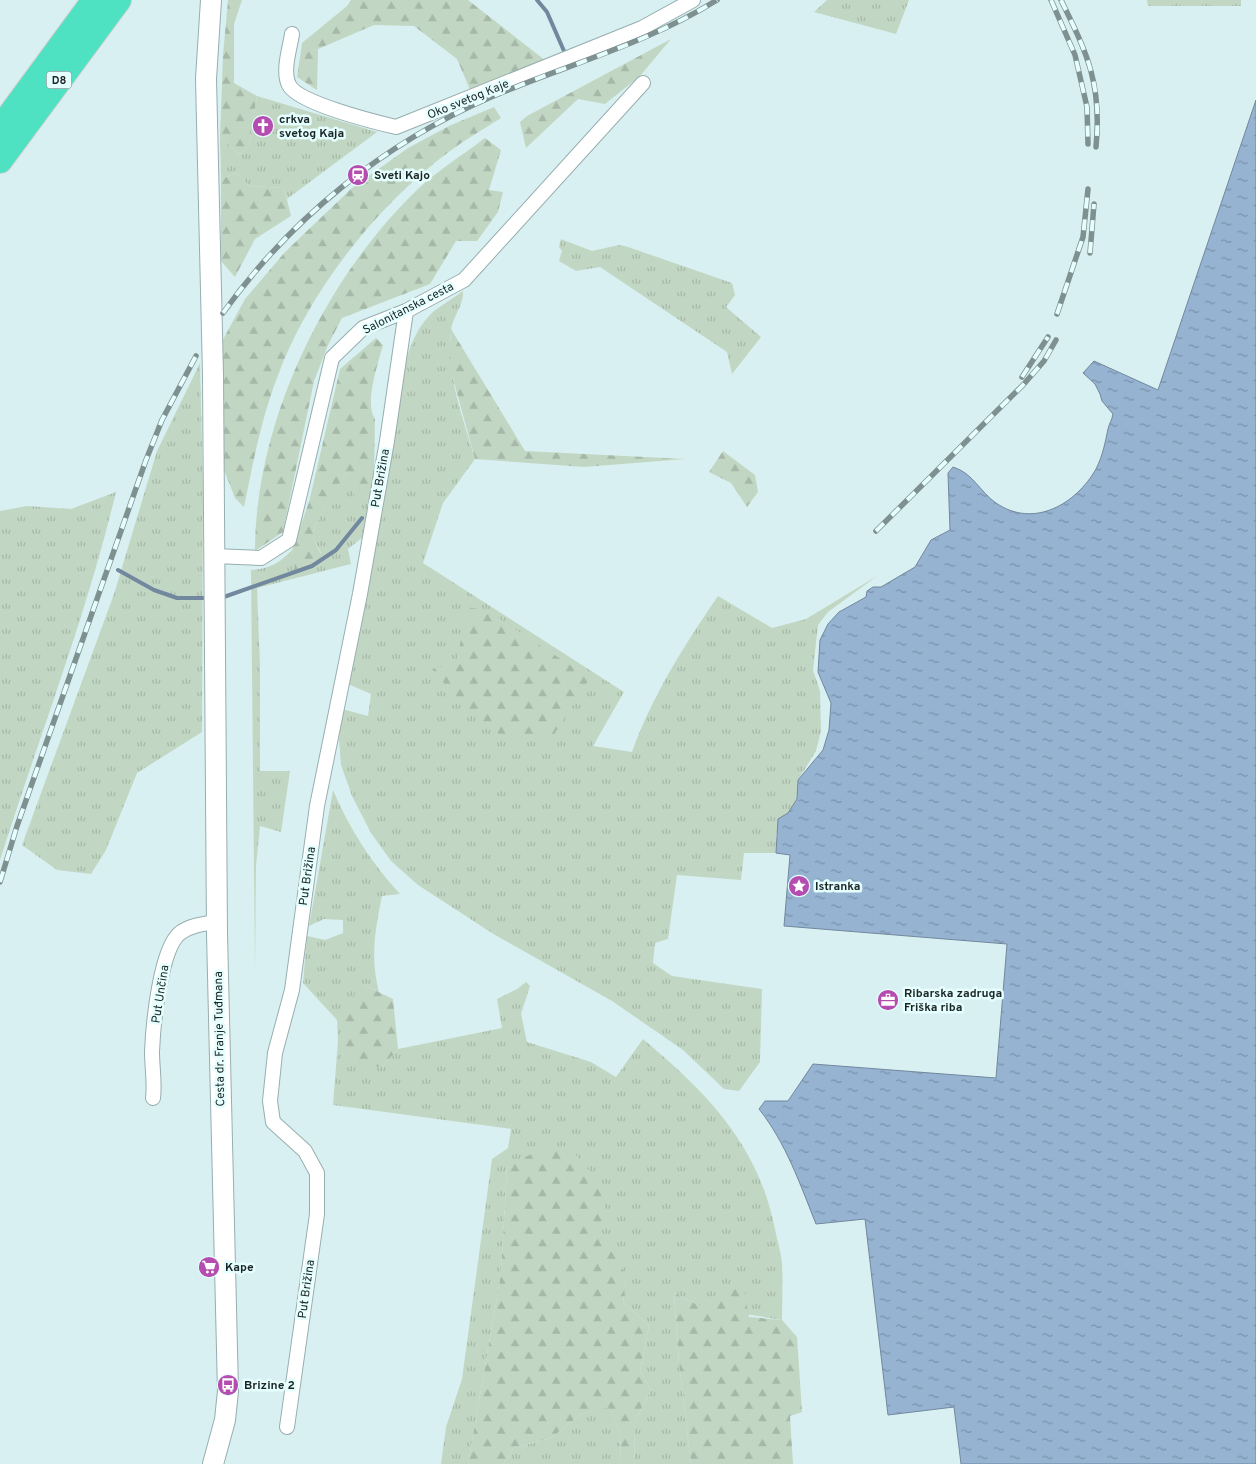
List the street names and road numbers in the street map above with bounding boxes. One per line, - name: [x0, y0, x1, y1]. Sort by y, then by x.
- road number: D8: [46, 72, 72, 88]
- street label: Oko svetog Kaje: [425, 76, 512, 124]
- street label: Salonitanska cesta: [360, 279, 457, 339]
- street label: Put Brižina: [368, 448, 394, 509]
- street label: Put Brižina: [296, 846, 320, 907]
- street label: Put Unčina: [148, 964, 174, 1025]
- street label: Cesta dr. Franje Tuđmana: [211, 971, 229, 1107]
- street label: Put Brižina: [295, 1259, 319, 1320]

